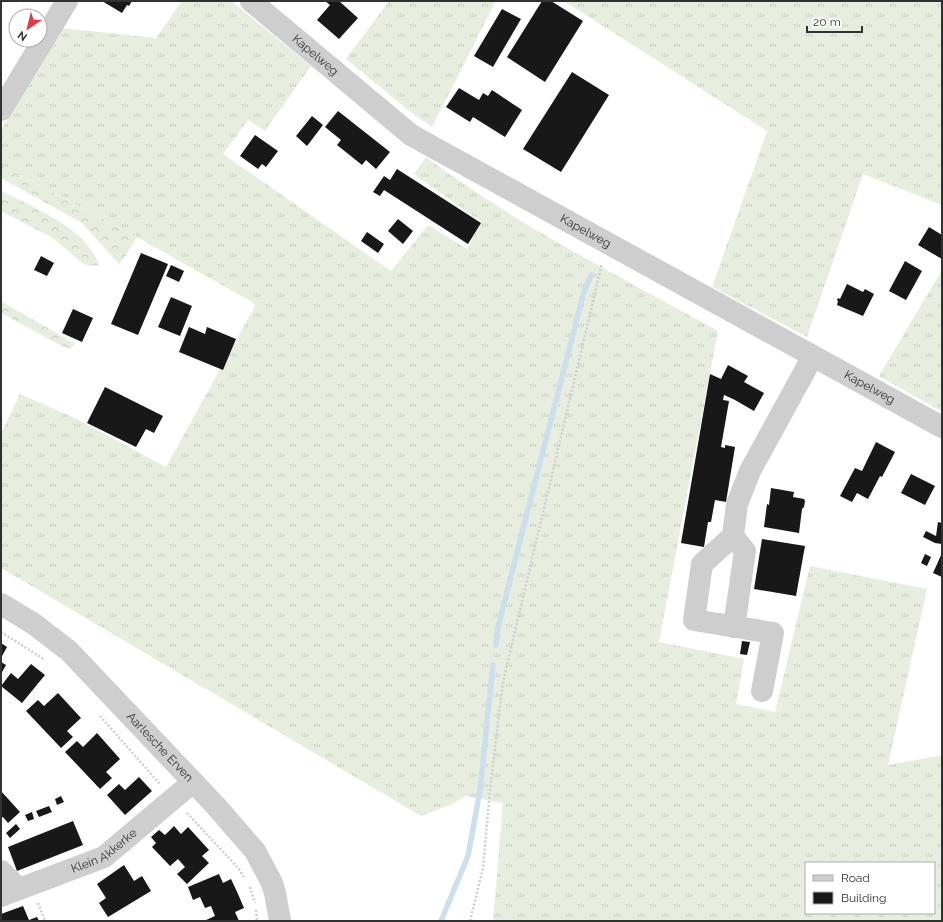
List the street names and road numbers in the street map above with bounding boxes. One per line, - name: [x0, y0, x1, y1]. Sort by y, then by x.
- street label: Kapelweg: [290, 32, 341, 78]
- street label: Kapelweg: [558, 211, 613, 251]
- street label: Kapelweg: [842, 368, 897, 407]
- street label: Aarlesche Erven: [124, 709, 196, 785]
- street label: Klein Akkerke: [69, 826, 139, 876]

